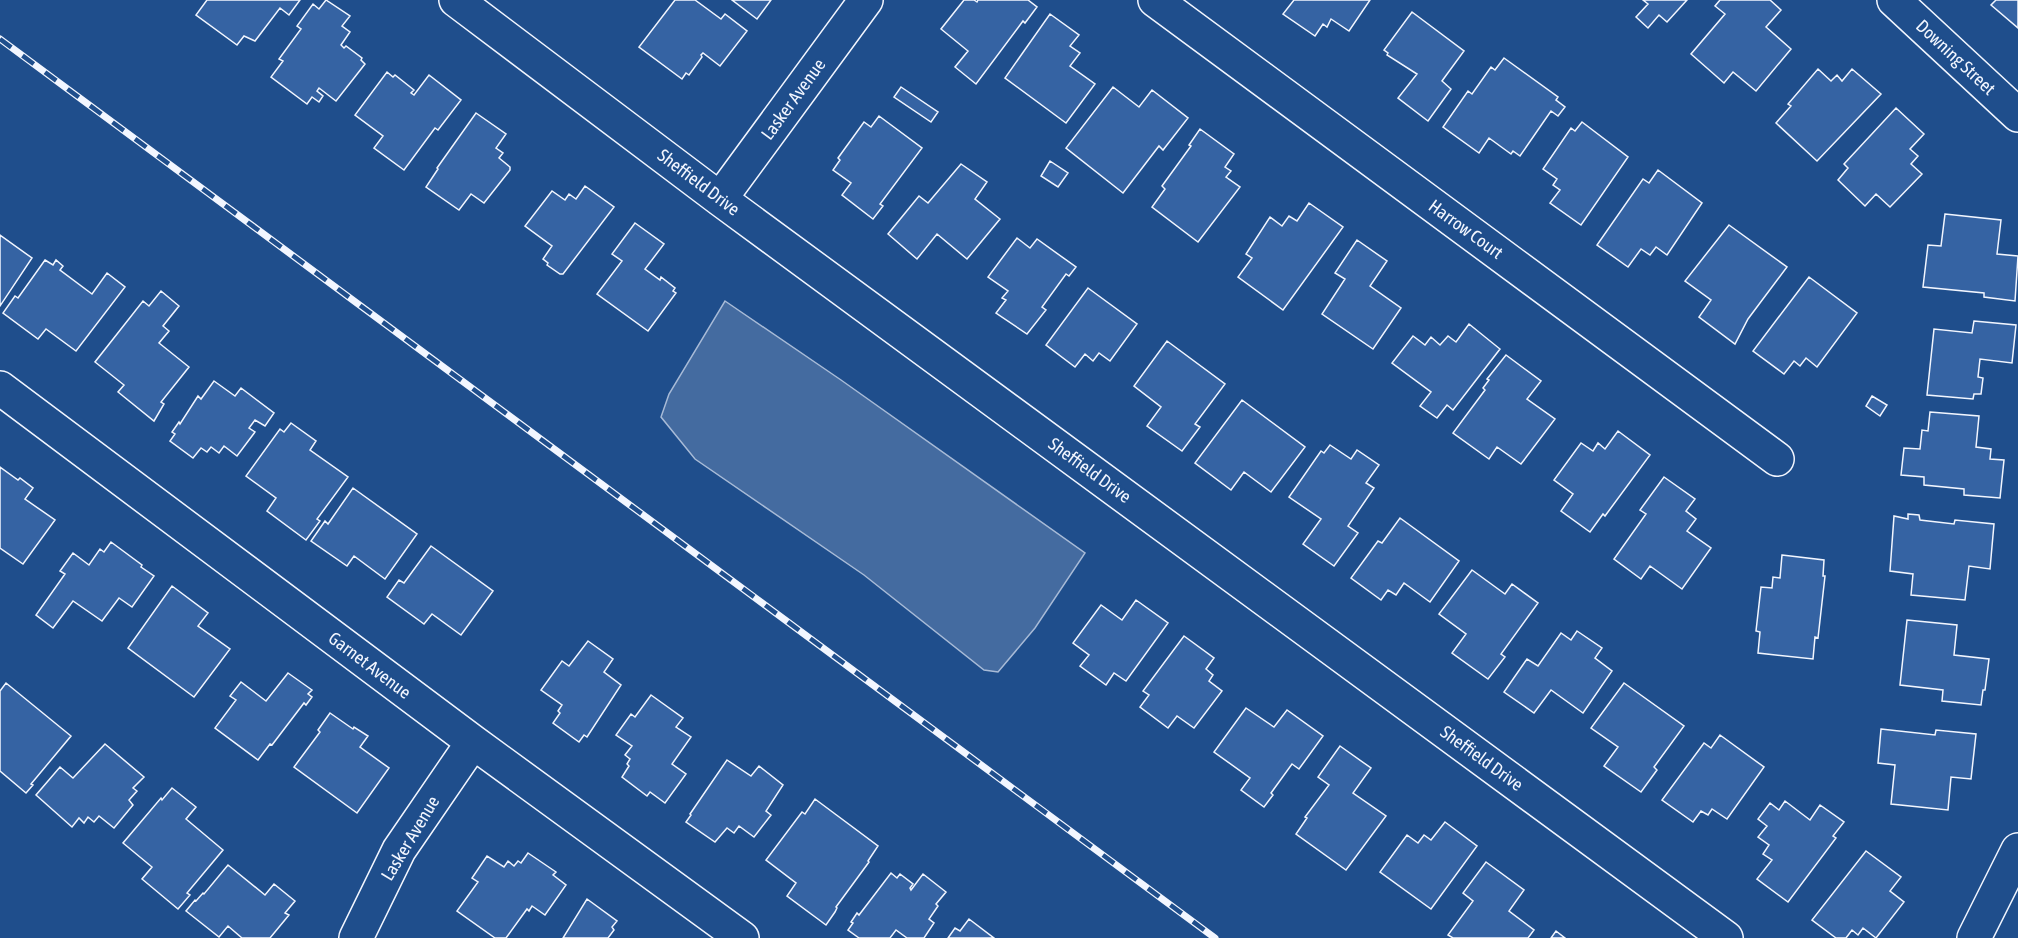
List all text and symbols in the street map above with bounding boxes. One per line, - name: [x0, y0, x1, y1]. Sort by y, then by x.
- street label: Downing Street: [1912, 15, 2000, 99]
- street label: Lasker Avenue: [757, 54, 829, 144]
- street label: Sheffield Drive: [654, 144, 744, 220]
- street label: Harrow Court: [1425, 195, 1507, 263]
- street label: Sheffield Drive: [1045, 433, 1135, 507]
- street label: Garnet Avenue: [325, 627, 415, 703]
- street label: Sheffield Drive: [1437, 721, 1527, 795]
- street label: Lasker Avenue: [377, 792, 443, 884]

